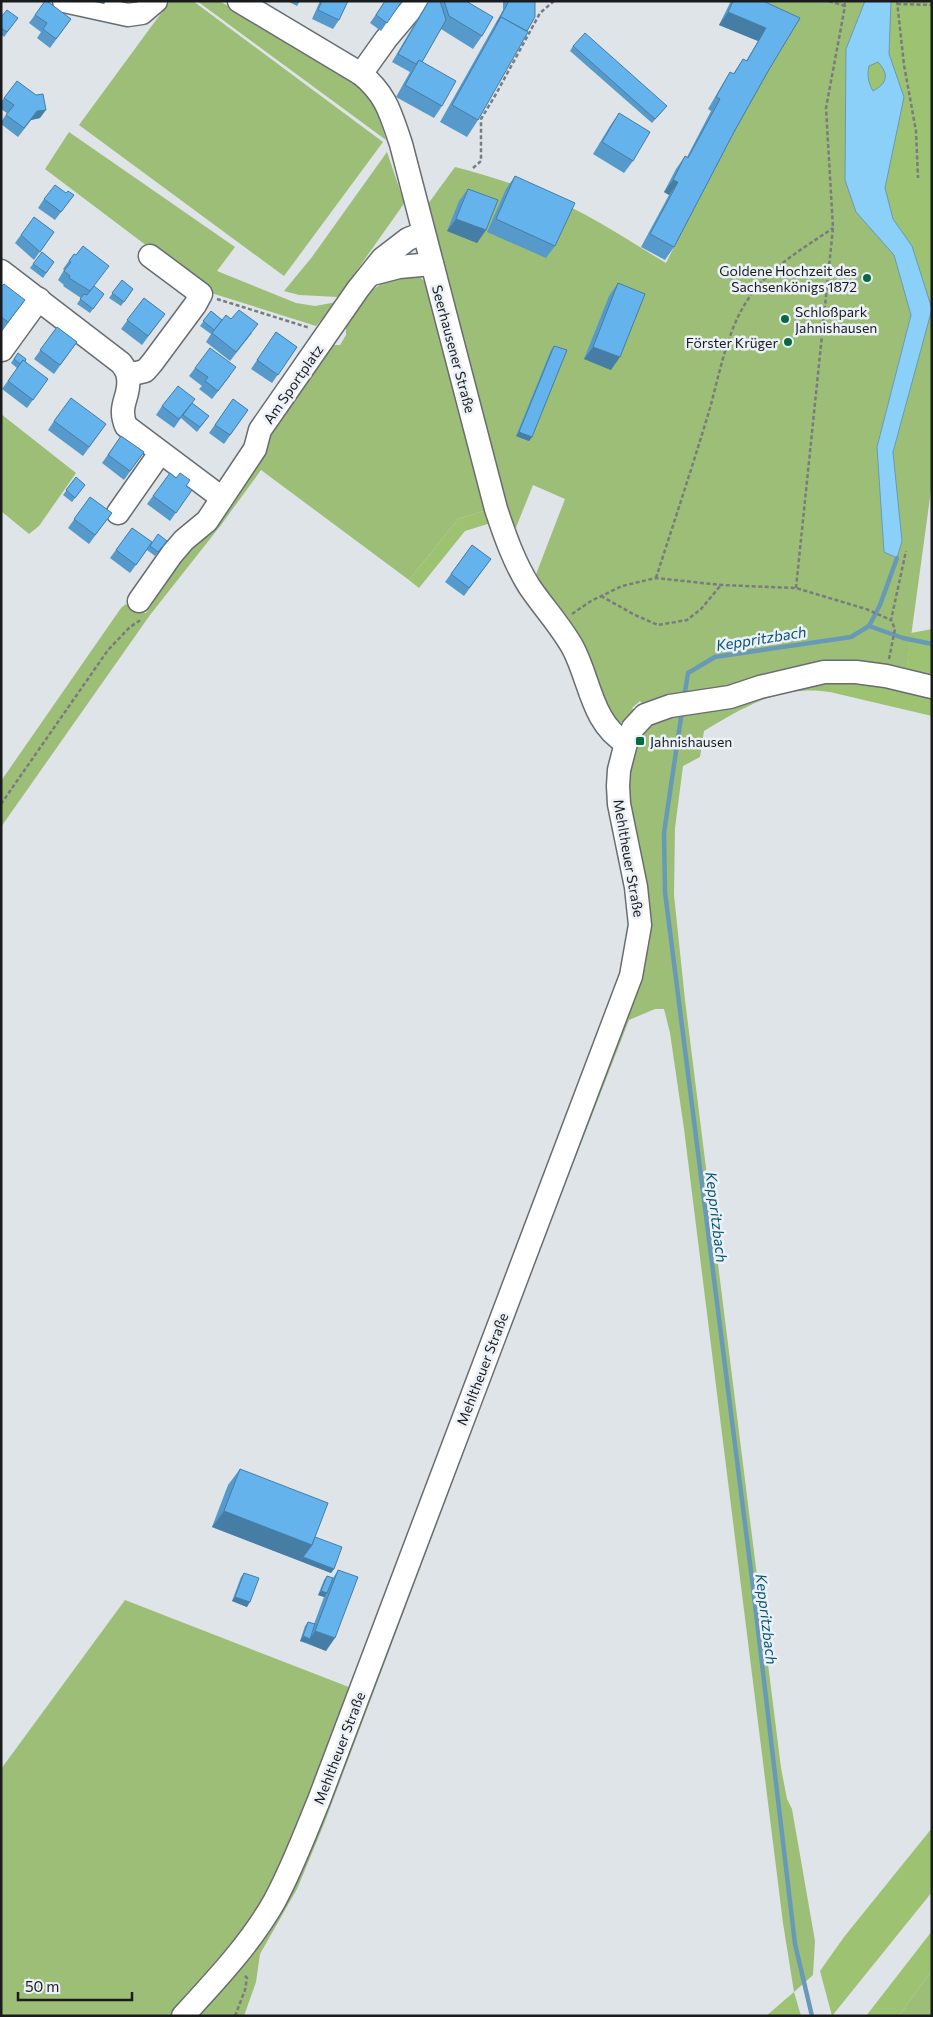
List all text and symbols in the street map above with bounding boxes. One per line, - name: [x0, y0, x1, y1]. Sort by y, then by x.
- place label: Goldene Hochzeit des Sachsenkönigs 1872: [719, 262, 857, 295]
- marker: Goldene Hochzeit des Sachsenkönigs 1872: [861, 272, 873, 284]
- street label: Seerhausener Straße: [429, 283, 479, 415]
- place label: Schloßpark Jahnishausen: [795, 303, 877, 336]
- marker: Schloßpark Jahnishausen: [779, 313, 791, 325]
- place label: Förster Krüger: [686, 334, 778, 351]
- marker: Förster Krüger: [782, 336, 794, 348]
- street label: Am Sportplatz: [259, 341, 327, 427]
- water label: Keppritzbach: [715, 622, 807, 654]
- place label: Jahnishausen: [650, 733, 732, 750]
- marker: Jahnishausen: [634, 735, 646, 747]
- street label: Mehltheuer Straße: [610, 798, 648, 918]
- water label: Keppritzbach: [703, 1171, 731, 1263]
- street label: Mehltheuer Straße: [453, 1310, 511, 1428]
- water label: Keppritzbach: [753, 1573, 781, 1665]
- street label: Mehltheuer Straße: [310, 1689, 368, 1807]
- scale bar: [18, 1970, 131, 2002]
- text: 50 m: [25, 1977, 59, 1995]

